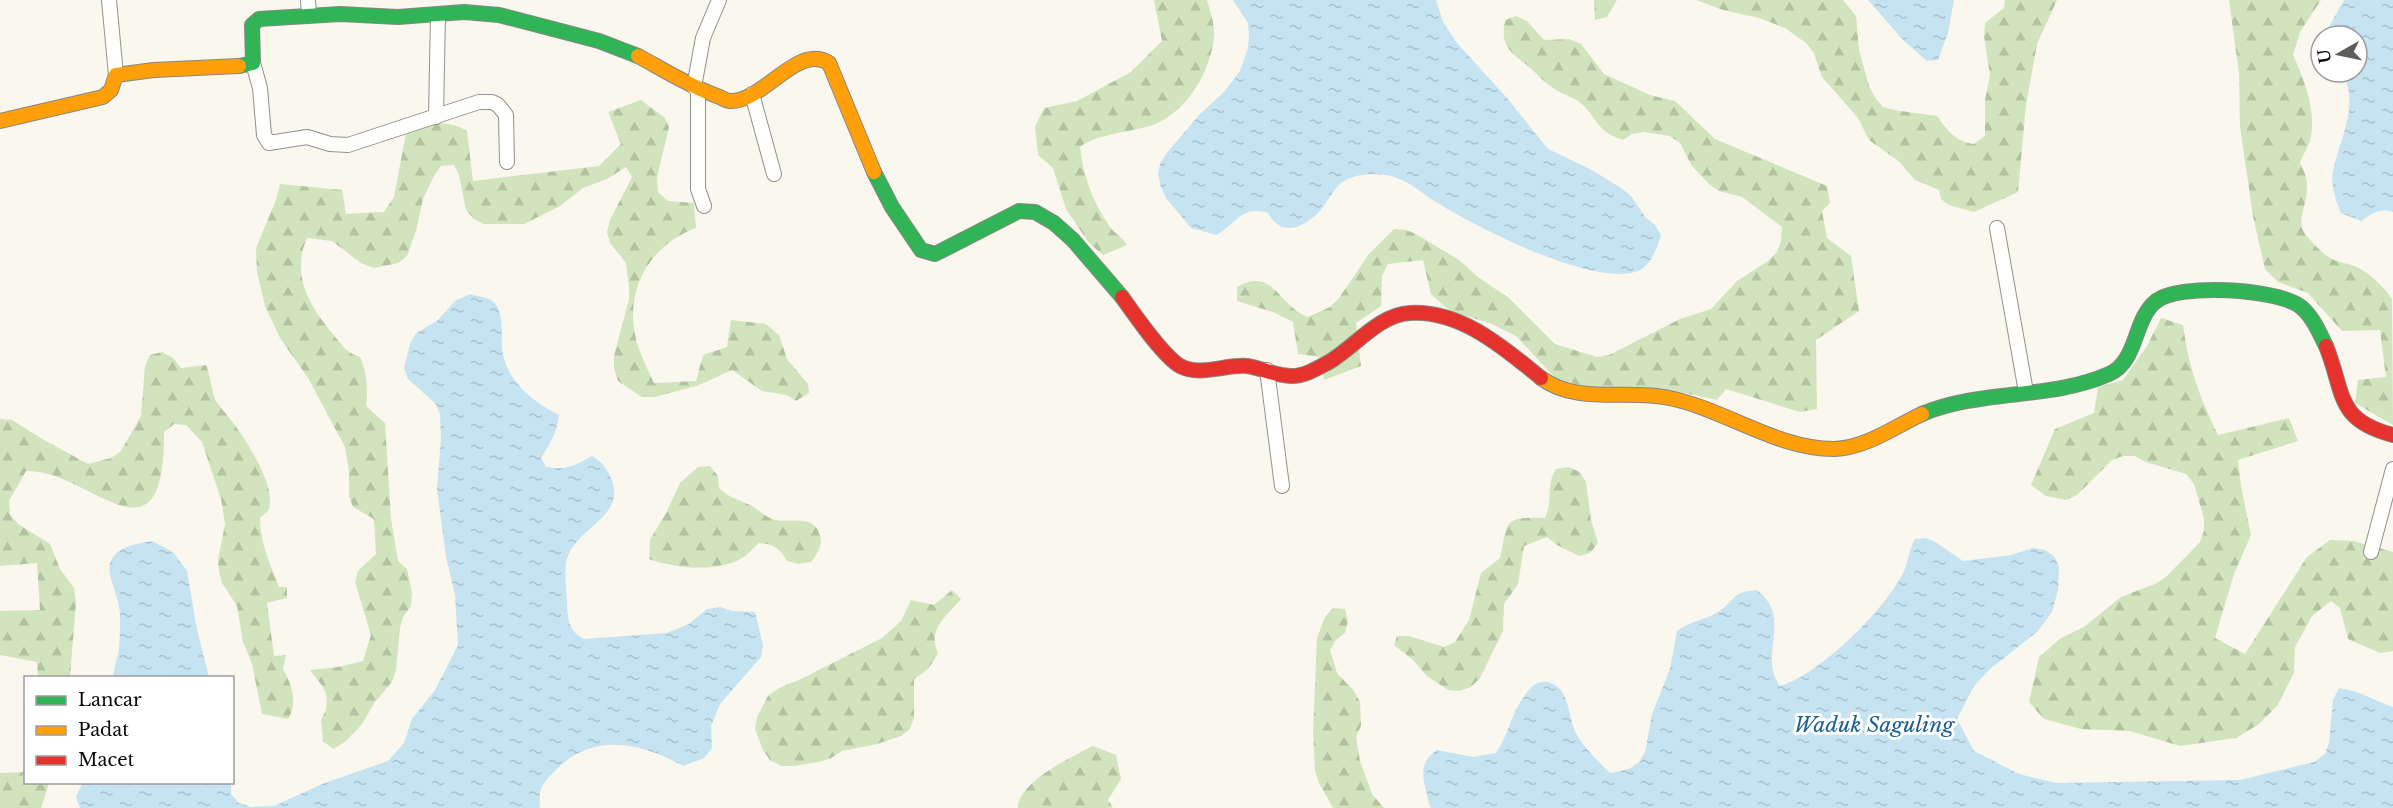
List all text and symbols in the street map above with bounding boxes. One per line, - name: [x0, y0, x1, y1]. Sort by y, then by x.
- north arrow: [2309, 24, 2369, 84]
- text: U: [2313, 48, 2335, 65]
- legend: [24, 676, 234, 784]
- text: Lancar: [78, 689, 142, 711]
- water label: Waduk Saguling: [1794, 712, 1955, 738]
- text: Padat: [78, 719, 129, 741]
- text: Macet: [78, 749, 135, 771]

